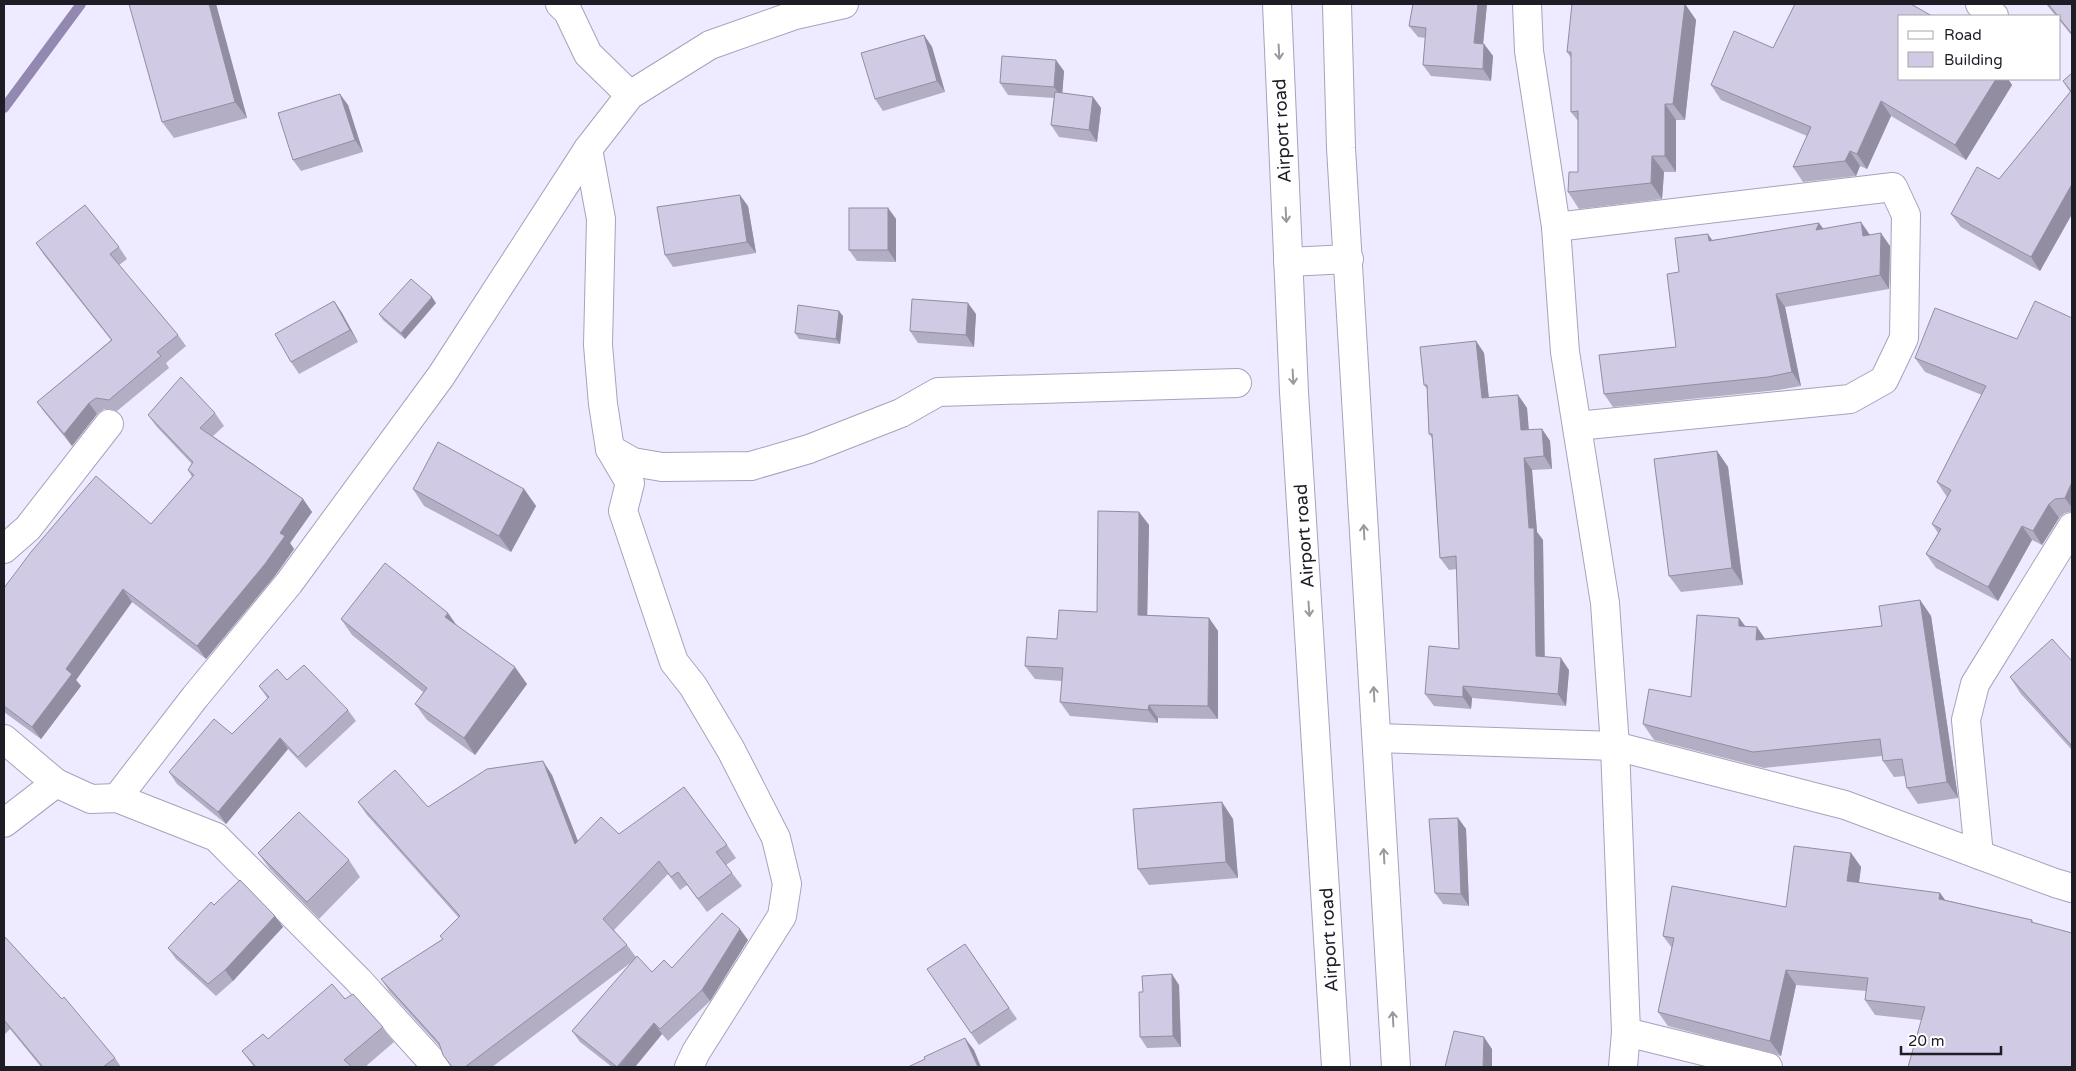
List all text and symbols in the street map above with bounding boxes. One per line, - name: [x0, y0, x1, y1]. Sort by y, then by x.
- legend: [1898, 15, 2061, 80]
- text: Road: [1944, 26, 1982, 44]
- one-way arrow: [1274, 44, 1283, 60]
- text: Building: [1944, 51, 2003, 69]
- street label: Airport road: [1268, 78, 1296, 184]
- one-way arrow: [1281, 206, 1291, 223]
- one-way arrow: [1289, 369, 1298, 385]
- street label: Airport road: [1289, 483, 1319, 589]
- one-way arrow: [1360, 524, 1369, 540]
- one-way arrow: [1304, 601, 1313, 617]
- one-way arrow: [1369, 686, 1378, 702]
- one-way arrow: [1379, 849, 1388, 865]
- street label: Airport road: [1315, 887, 1343, 993]
- one-way arrow: [1389, 1011, 1398, 1027]
- scale bar: [1901, 1024, 2001, 1056]
- text: 20 m: [1908, 1032, 1945, 1050]

